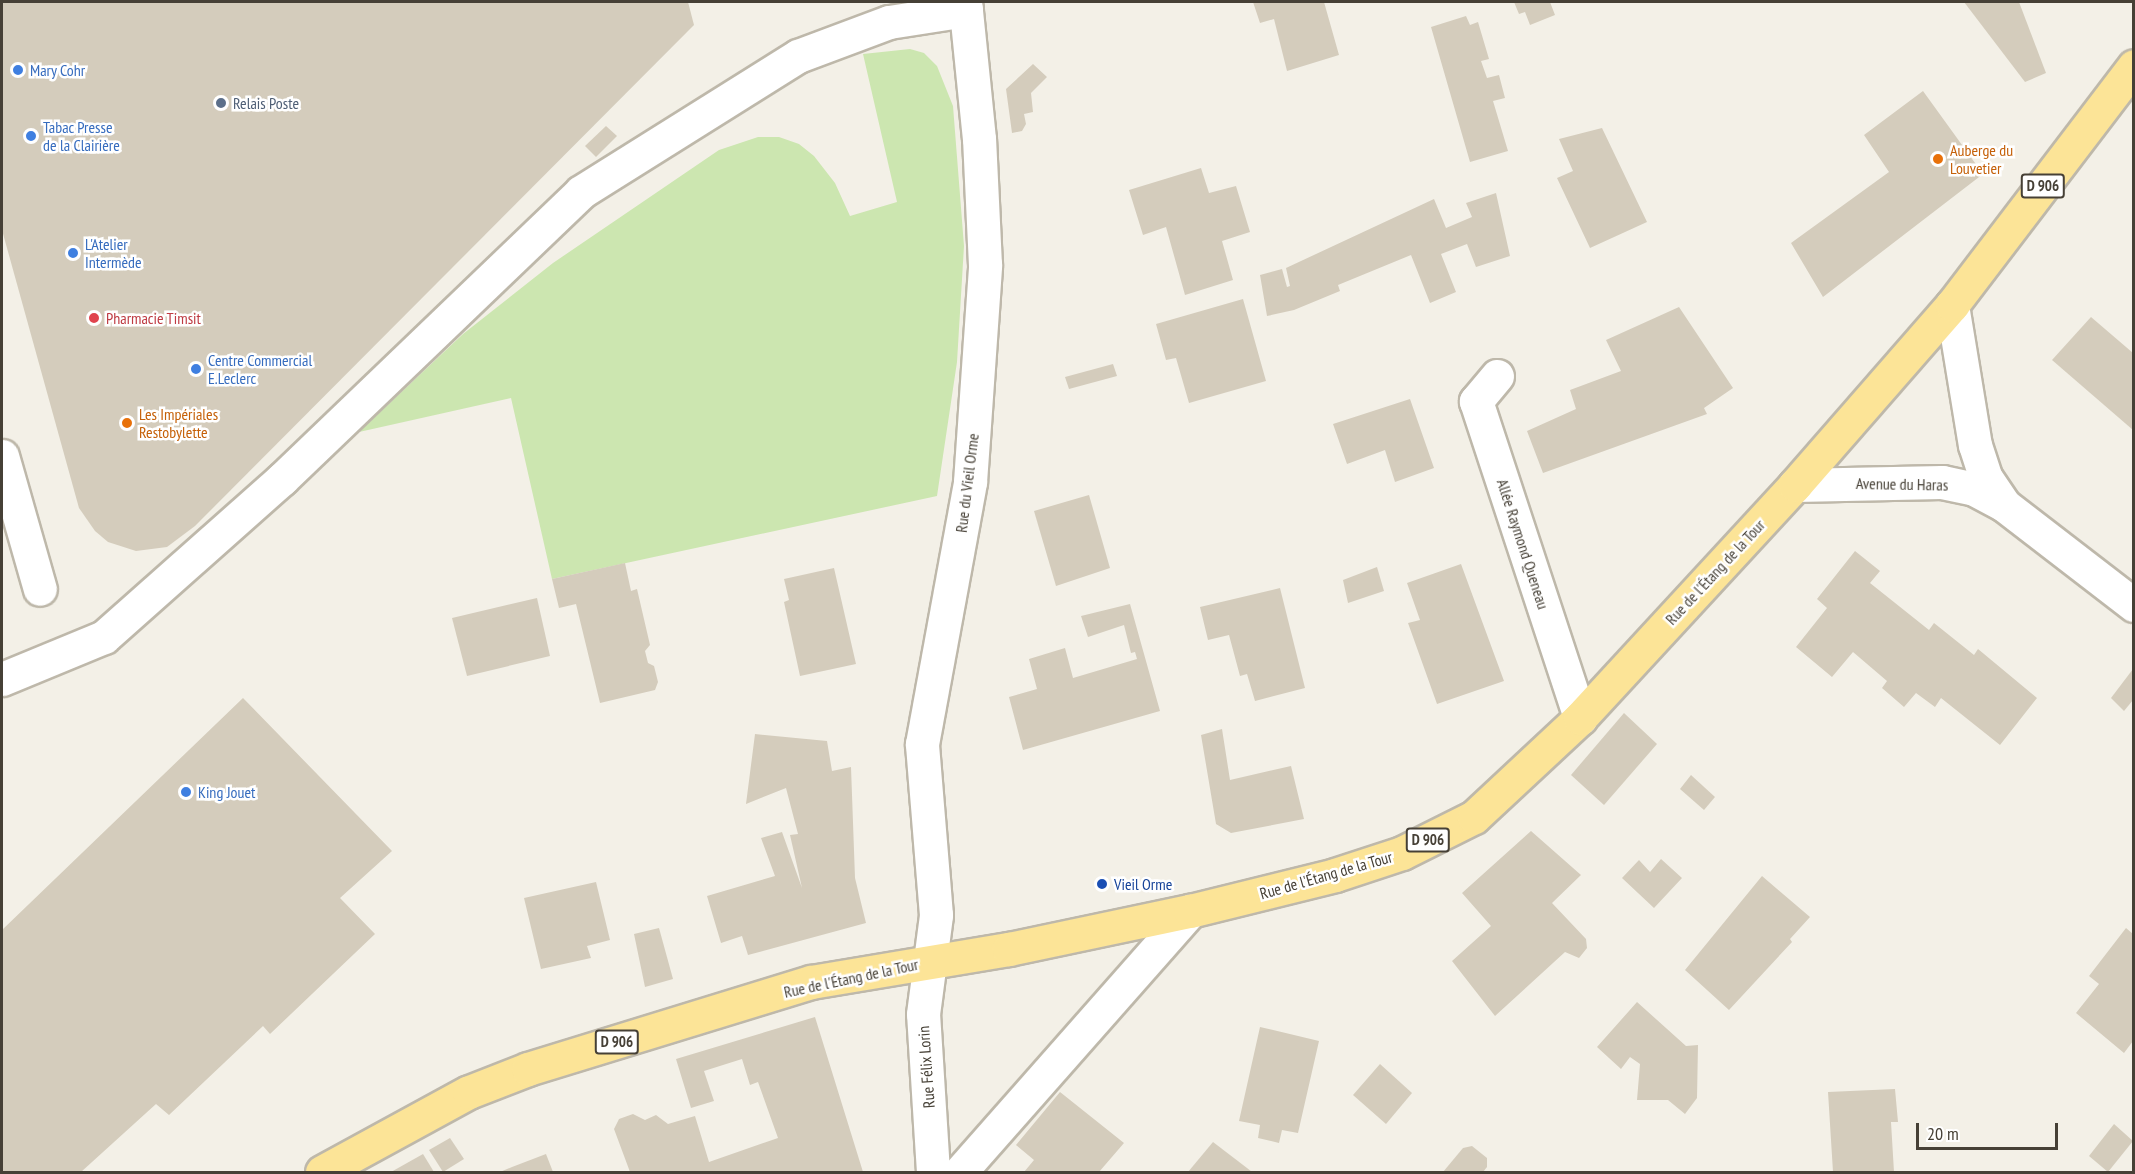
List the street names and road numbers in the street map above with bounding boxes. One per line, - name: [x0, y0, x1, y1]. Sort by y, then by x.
- road number: D 906: [2020, 174, 2066, 198]
- street label: Rue du Vieil Orme: [951, 432, 983, 534]
- street label: Avenue du Haras: [1856, 474, 1948, 494]
- street label: Allée Raymond Queneau: [1493, 477, 1553, 611]
- street label: Rue de l'Étang de la Tour: [1661, 515, 1769, 629]
- road number: D 906: [1406, 828, 1450, 852]
- street label: Rue de l'Étang de la Tour: [1257, 847, 1395, 903]
- street label: Rue de l'Étang de la Tour: [782, 954, 920, 1002]
- street label: Rue Félix Lorin: [914, 1025, 938, 1109]
- road number: D 906: [594, 1030, 640, 1054]

